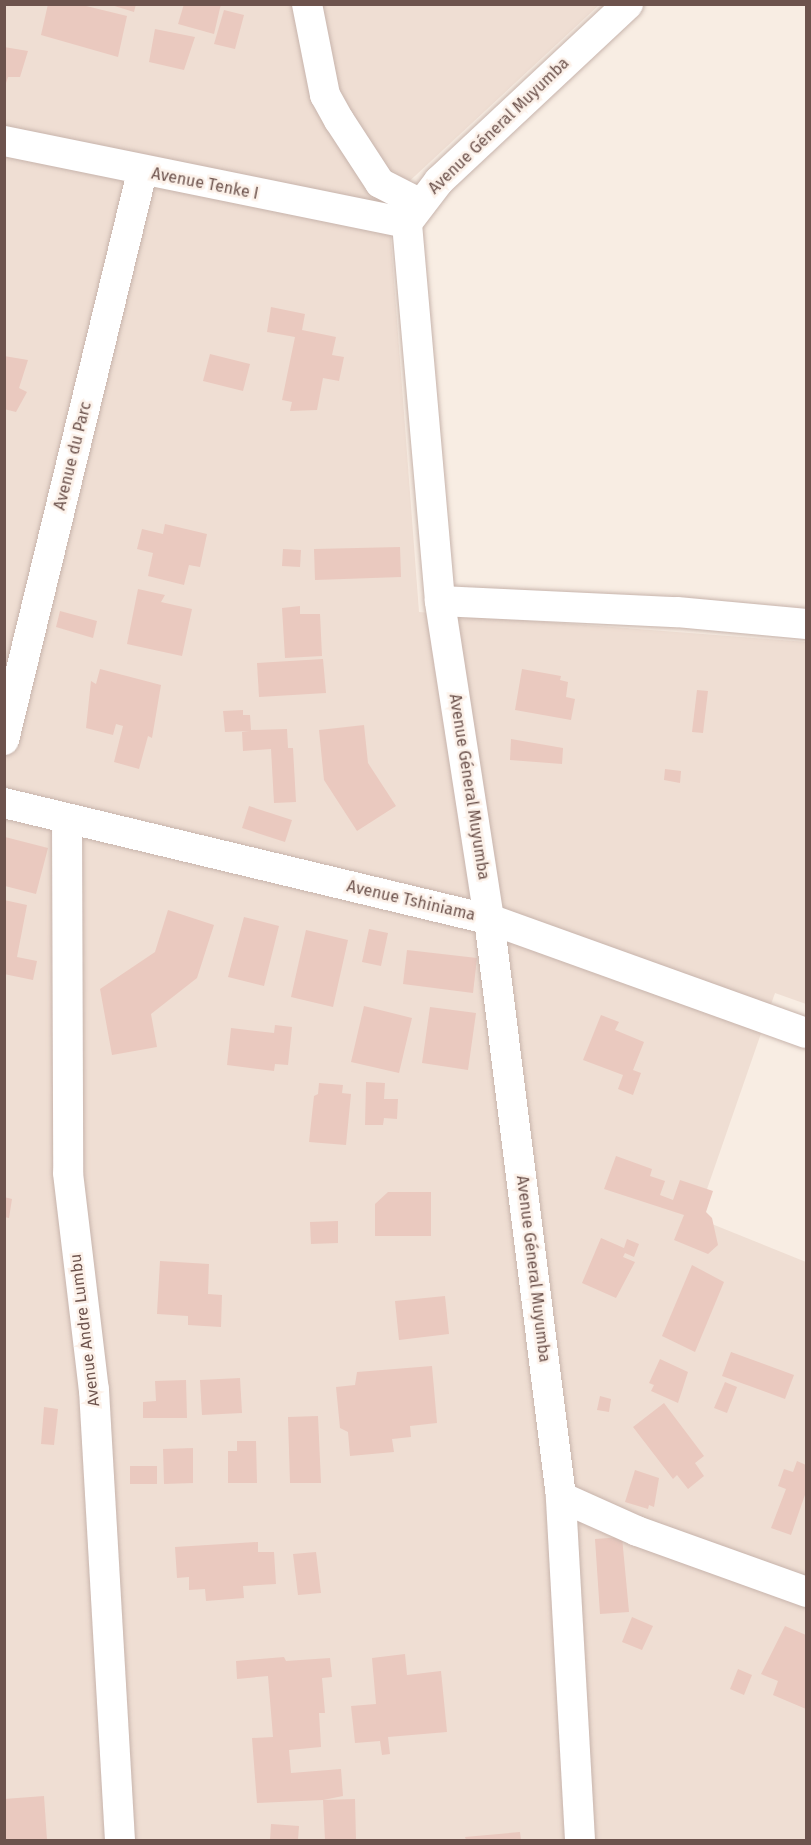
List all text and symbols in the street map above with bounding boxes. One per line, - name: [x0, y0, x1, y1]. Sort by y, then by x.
- street label: Avenue Géneral Muyumba: [425, 54, 573, 198]
- street label: Avenue Tenke I: [150, 164, 260, 204]
- street label: Avenue du Parc: [50, 400, 96, 512]
- street label: Avenue Géneral Muyumba: [445, 693, 493, 881]
- street label: Avenue Tshiniama: [345, 877, 477, 925]
- street label: Avenue Géneral Muyumba: [512, 1175, 554, 1363]
- street label: Avenue Andre Lumbu: [66, 1253, 104, 1407]

